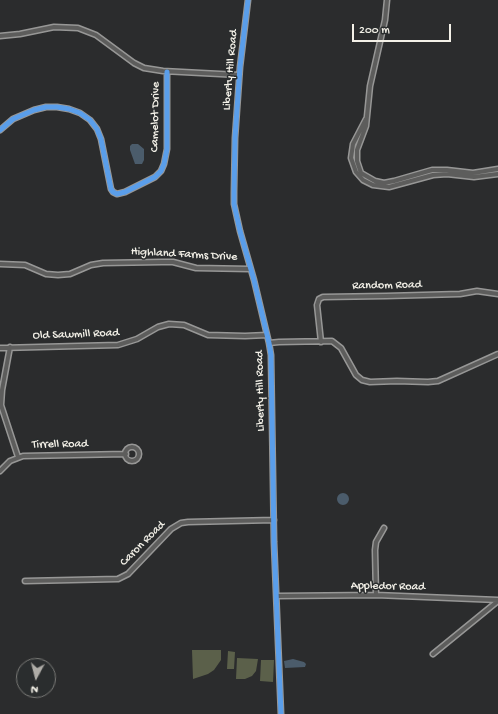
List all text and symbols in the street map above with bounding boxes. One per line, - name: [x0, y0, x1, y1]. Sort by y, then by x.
- scale bar: [354, 16, 453, 42]
- text: 200 m: [359, 24, 390, 38]
- street label: Liberty Hill Road: [220, 29, 242, 111]
- street label: Camelot Drive: [148, 82, 164, 152]
- street label: Highland Farms Drive: [130, 245, 238, 265]
- street label: Random Road: [352, 278, 422, 294]
- street label: Old Sawmill Road: [32, 326, 120, 344]
- street label: Liberty Hill Road: [253, 350, 269, 432]
- street label: Tirrell Road: [32, 437, 88, 453]
- street label: Caron Road: [117, 518, 169, 570]
- street label: Appledor Road: [351, 579, 425, 595]
- north arrow: [16, 658, 56, 698]
- text: N: [30, 683, 39, 695]

